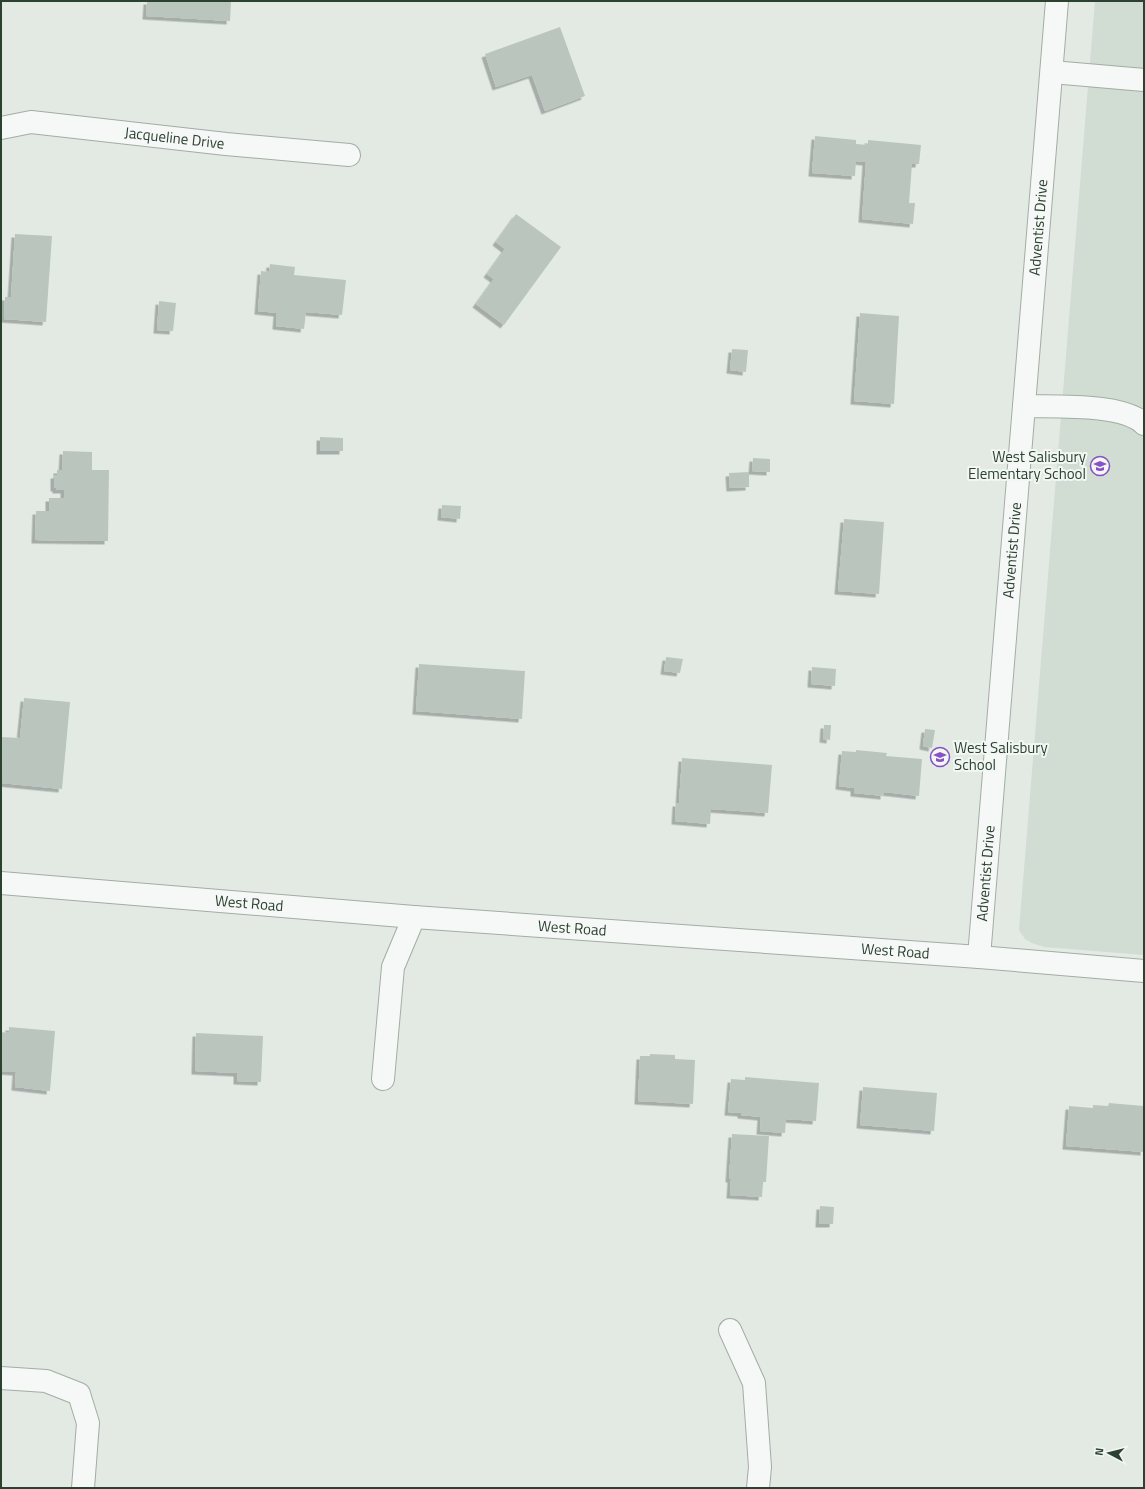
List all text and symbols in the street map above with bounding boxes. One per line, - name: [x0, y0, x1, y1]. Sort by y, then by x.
- street label: Jacqueline Drive: [123, 121, 226, 155]
- street label: Adventist Drive: [1023, 178, 1053, 276]
- place label: West Salisbury Elementary School: [968, 445, 1086, 485]
- school or university icon: West Salisbury Elementary School: [1089, 455, 1111, 477]
- street label: Adventist Drive: [996, 501, 1027, 599]
- place label: West Salisbury School: [954, 736, 1048, 776]
- school or university icon: West Salisbury School: [929, 746, 951, 768]
- street label: Adventist Drive: [970, 824, 1001, 922]
- street label: West Road: [214, 889, 284, 917]
- street label: West Road: [537, 914, 607, 942]
- street label: West Road: [860, 937, 930, 964]
- north arrow: [1089, 1433, 1129, 1473]
- text: N: [1091, 1447, 1107, 1457]

